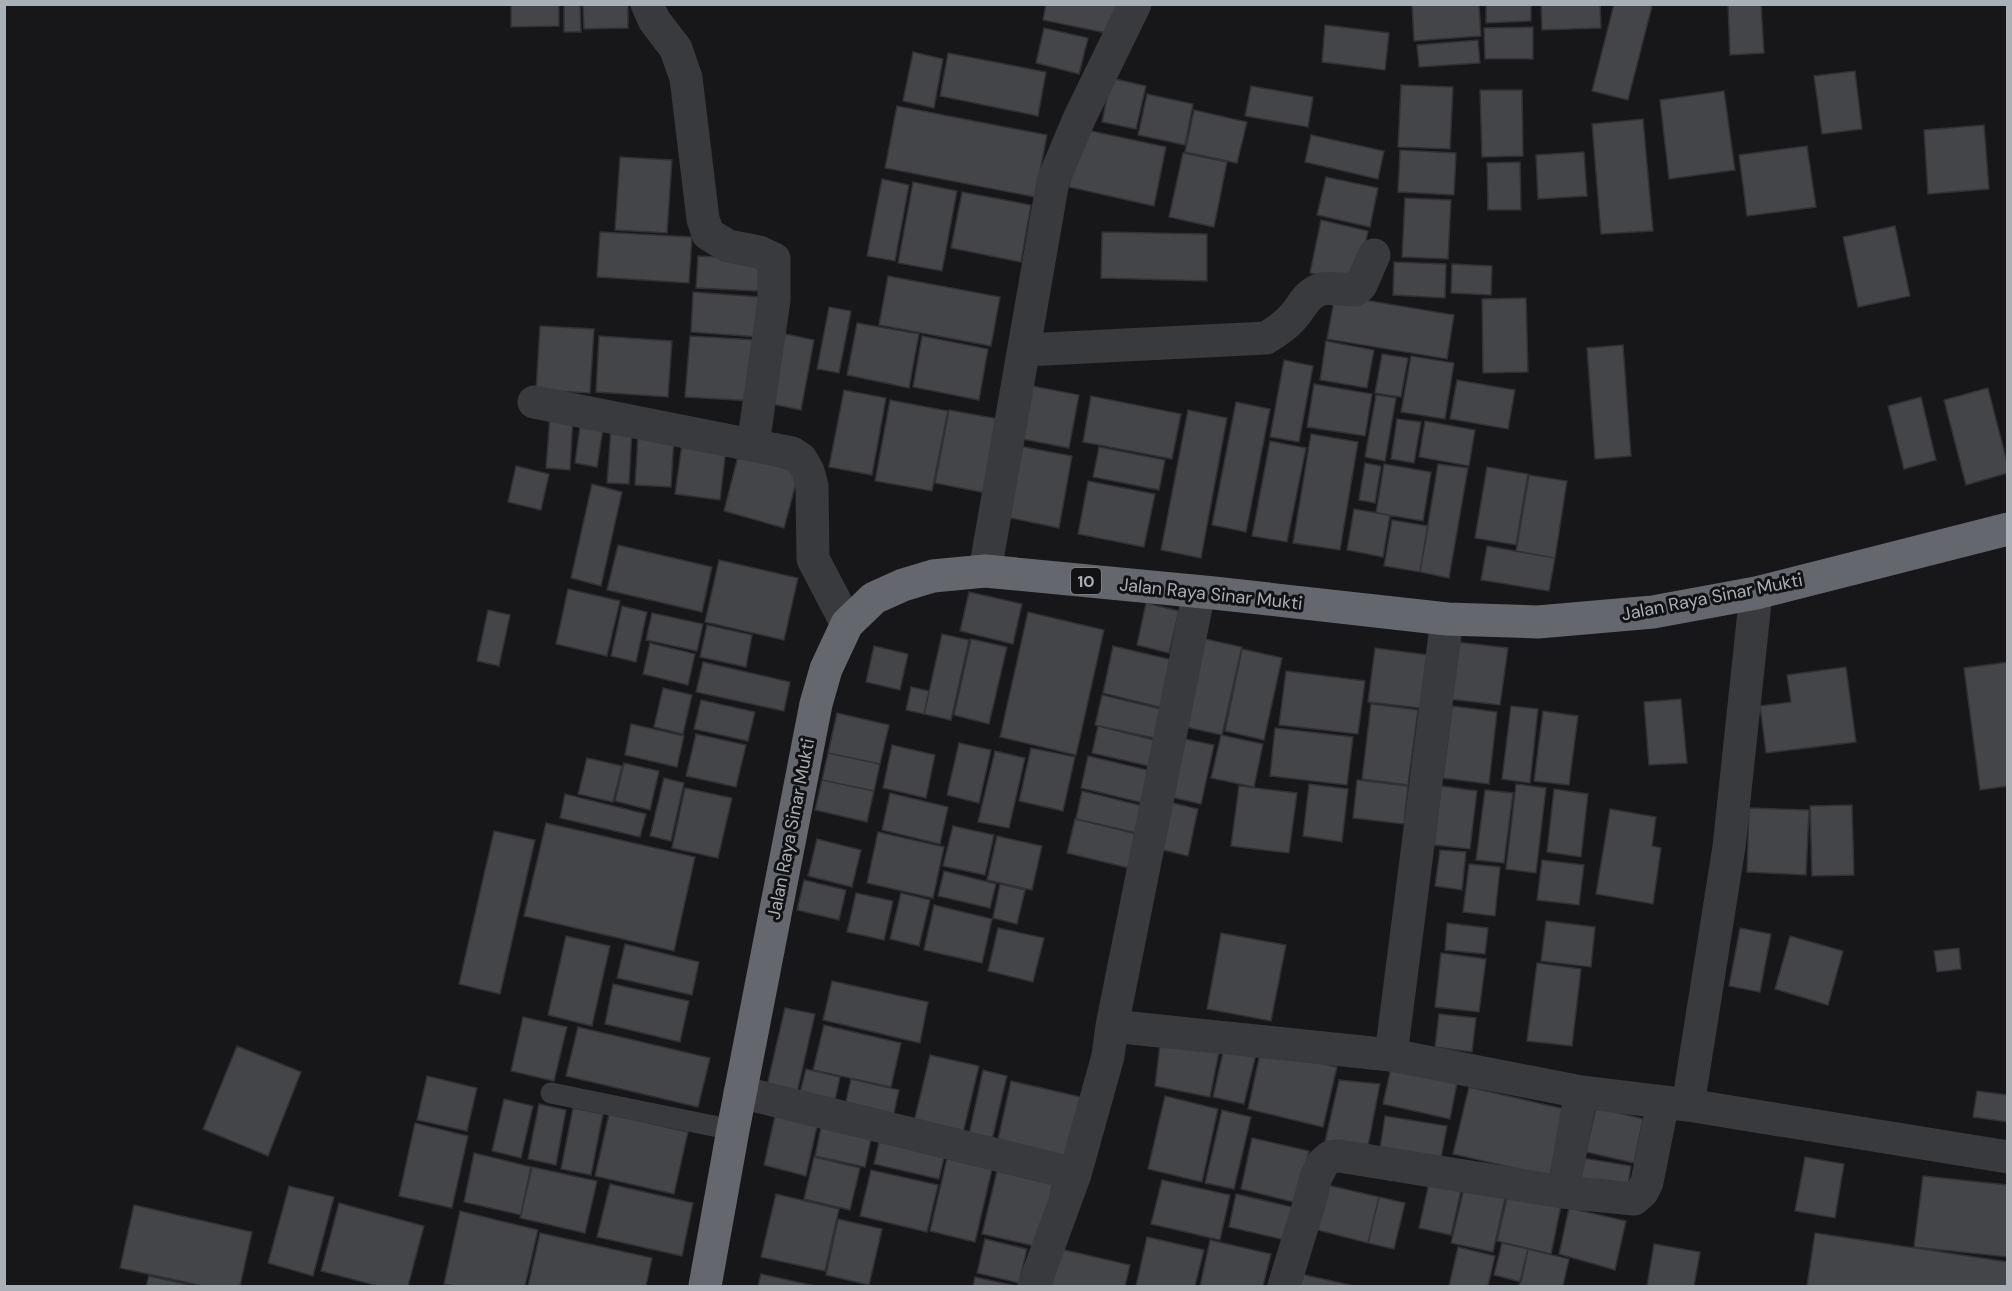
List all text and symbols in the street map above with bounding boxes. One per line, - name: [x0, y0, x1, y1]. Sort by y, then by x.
- road number: 10: [1071, 568, 1101, 594]
- street label: Jalan Raya Sinar Mukti: [1619, 568, 1805, 626]
- street label: Jalan Raya Sinar Mukti: [1118, 572, 1304, 616]
- street label: Jalan Raya Sinar Mukti: [762, 736, 820, 922]

